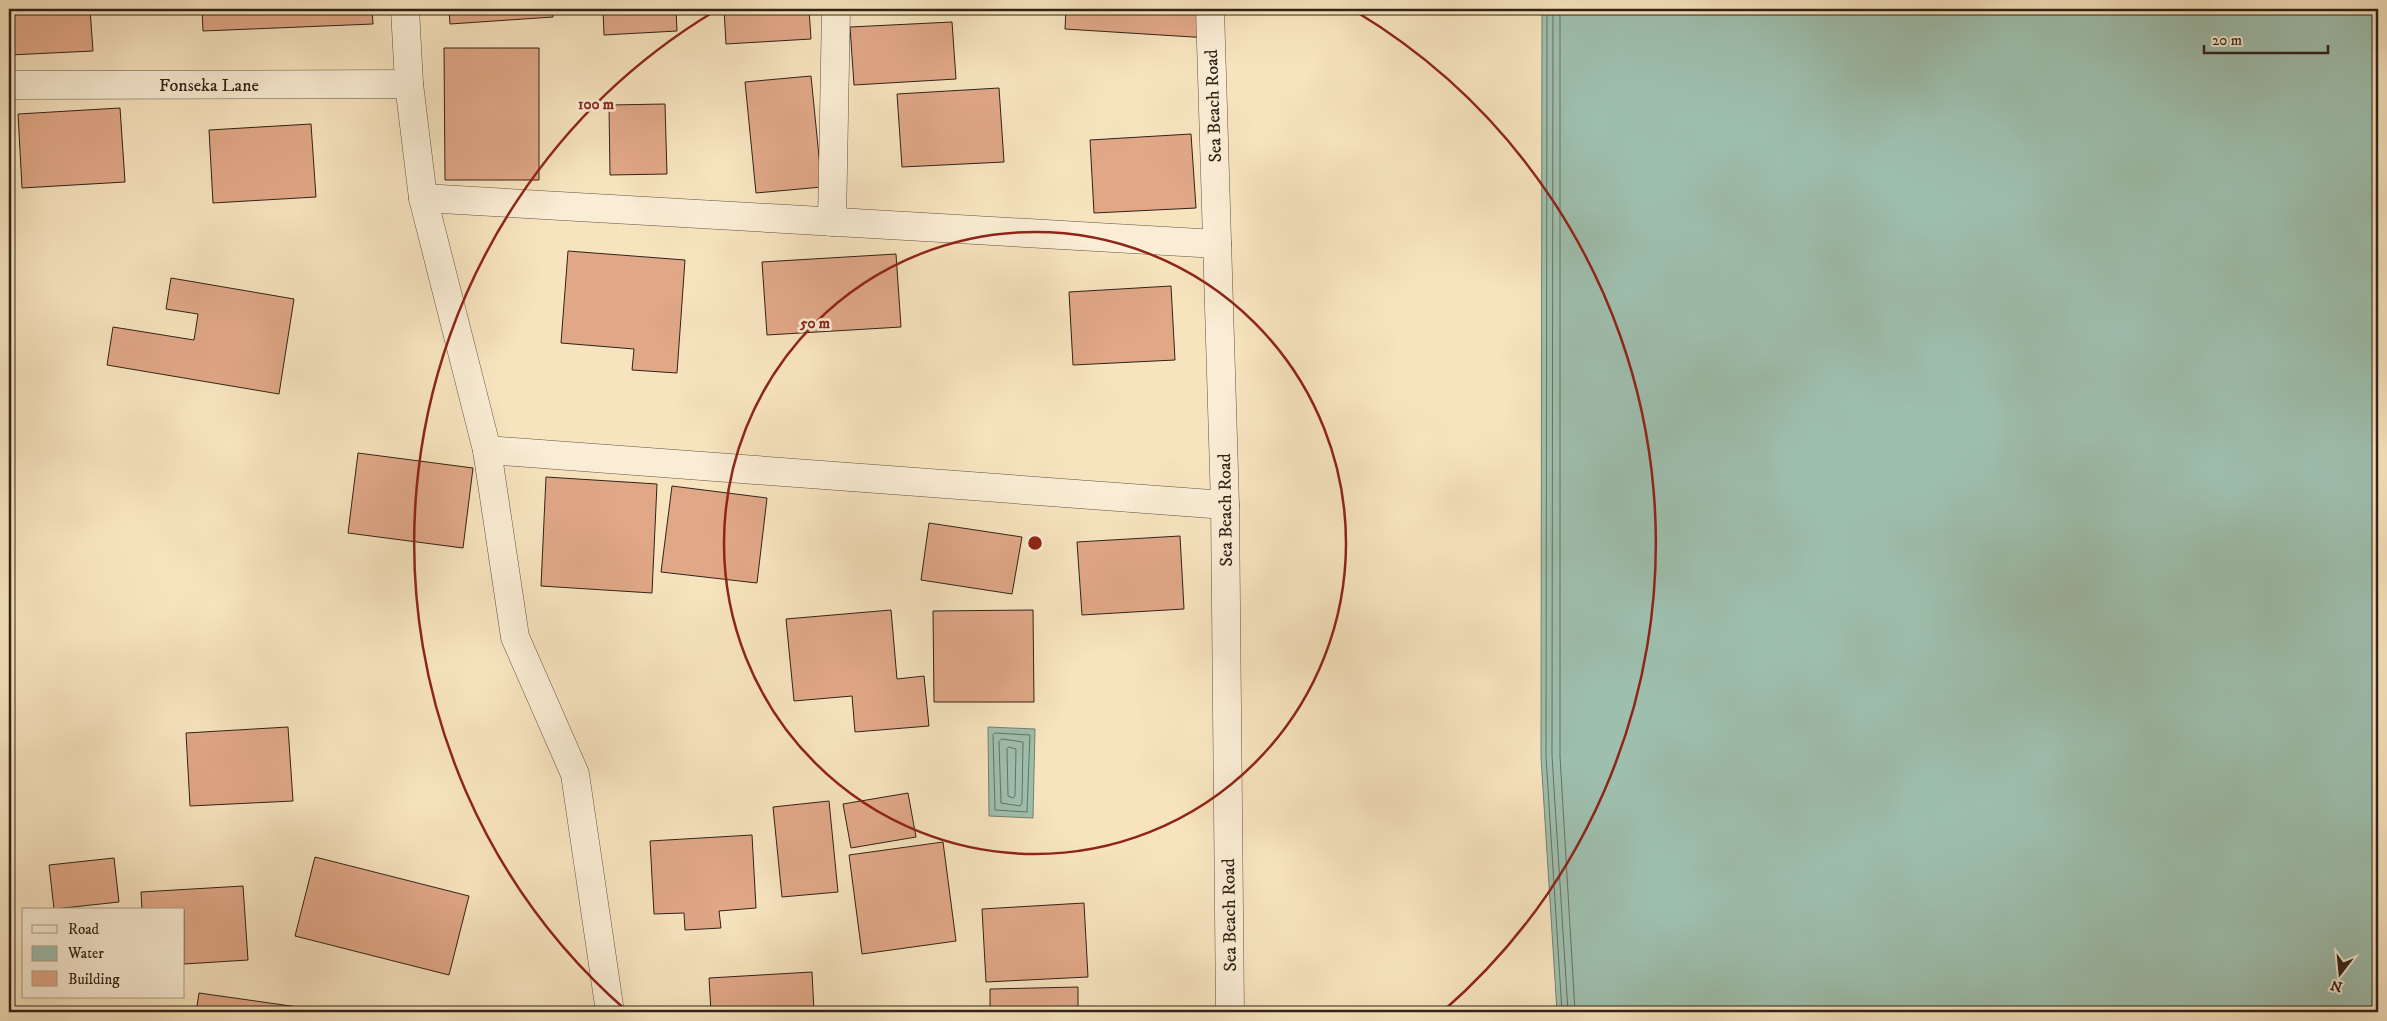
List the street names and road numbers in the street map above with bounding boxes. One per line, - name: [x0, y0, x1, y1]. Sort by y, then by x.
- street label: Sea Beach Road: [1201, 49, 1227, 163]
- street label: Fonseka Lane: [159, 75, 259, 97]
- street label: Sea Beach Road: [1214, 453, 1238, 567]
- street label: Sea Beach Road: [1218, 858, 1242, 972]

